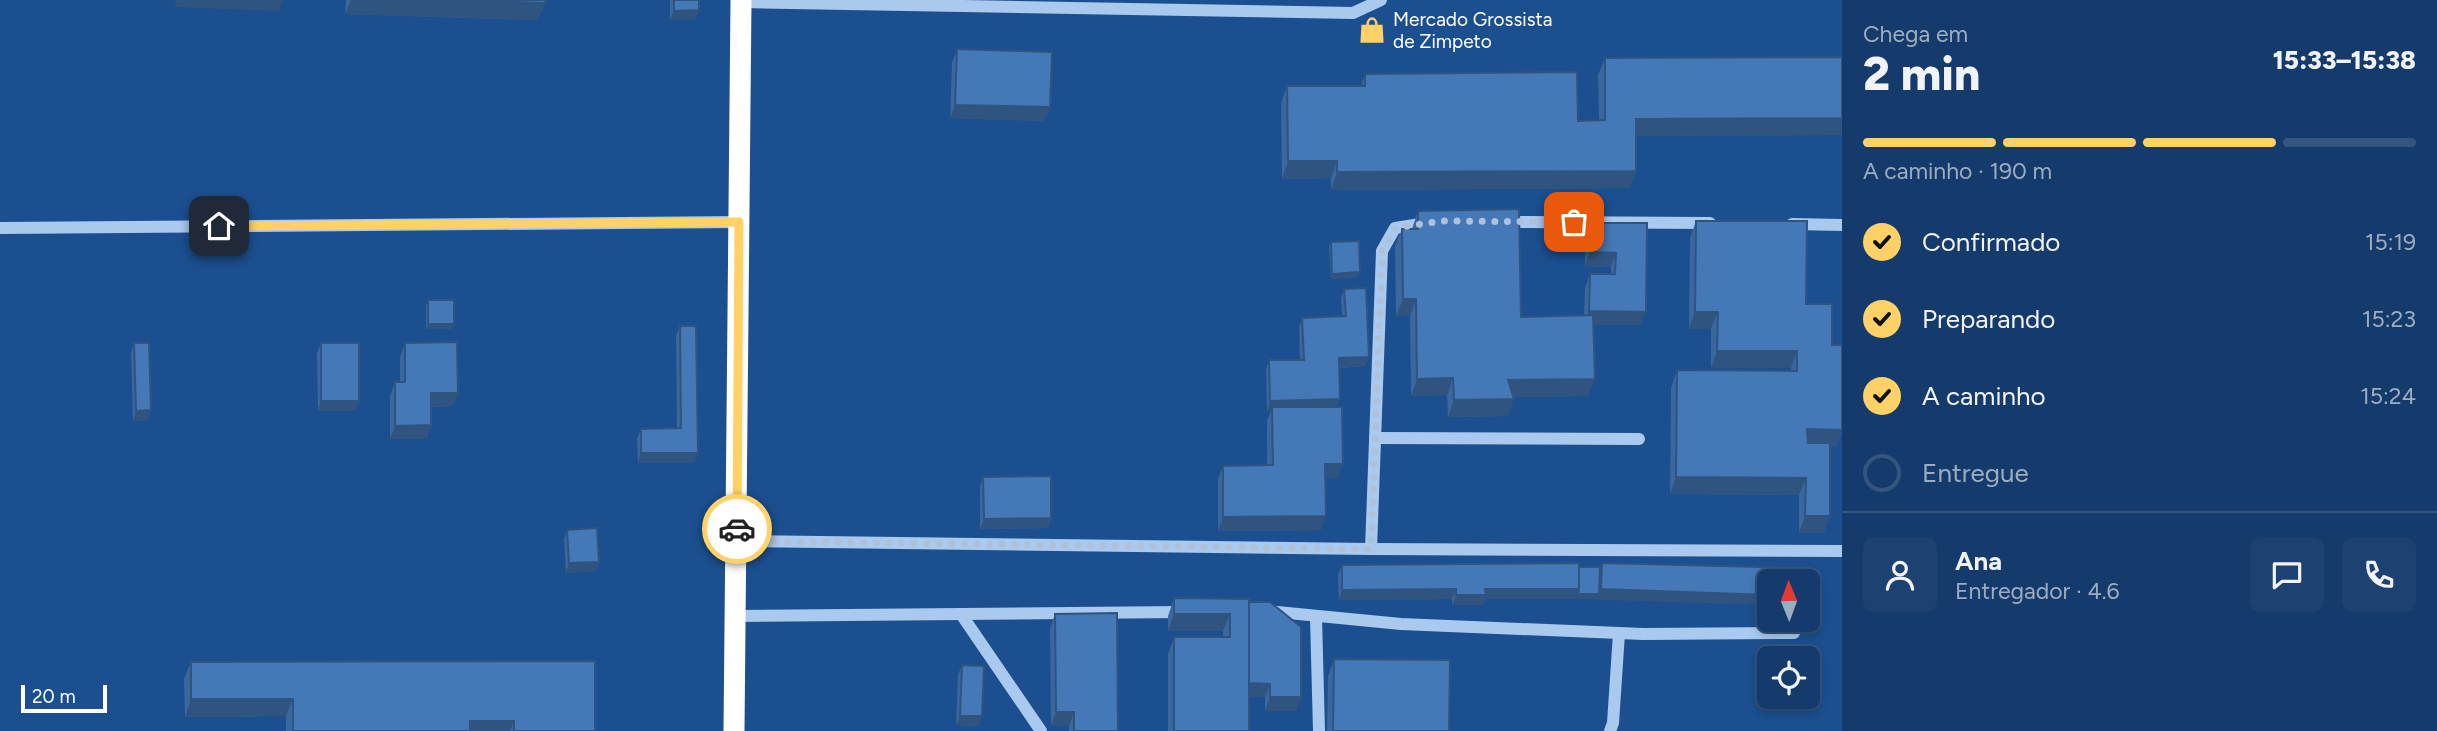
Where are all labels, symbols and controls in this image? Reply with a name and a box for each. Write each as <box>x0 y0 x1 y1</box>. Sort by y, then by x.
place label: Mercado Grossista de Zimpeto <box>1393 8 1552 53</box>
shop icon: Mercado Grossista de Zimpeto <box>1357 15 1387 45</box>
text: Chega em <box>1863 20 1968 48</box>
text: 15:33–15:38 <box>2273 44 2416 76</box>
text: 2 min <box>1863 46 1980 102</box>
text: A caminho · 190 m <box>1863 157 2052 185</box>
pin <box>1544 192 1604 252</box>
pin <box>189 196 249 256</box>
icon: bag <box>1555 203 1593 241</box>
icon: home <box>200 207 238 245</box>
icon: check <box>1863 223 1901 261</box>
text: Confirmado <box>1922 226 2060 258</box>
text: 15:19 <box>2365 228 2416 256</box>
icon: check <box>1863 300 1901 338</box>
text: Preparando <box>1922 303 2055 335</box>
text: 15:23 <box>2362 305 2416 333</box>
icon: check <box>1863 377 1901 415</box>
text: A caminho <box>1922 380 2046 412</box>
text: 15:24 <box>2360 382 2416 410</box>
text: Entregue <box>1922 457 2029 489</box>
courier <box>702 494 772 564</box>
icon: car <box>718 510 756 548</box>
button: person <box>1863 538 1937 612</box>
button: chat <box>2250 538 2324 612</box>
button: phone <box>2342 538 2416 612</box>
text: Ana <box>1955 545 2002 577</box>
north arrow <box>1757 569 1820 632</box>
map controls <box>1757 569 1820 709</box>
text: Entregador · 4.6 <box>1955 577 2120 605</box>
button: locate <box>1757 646 1820 709</box>
scale bar <box>21 682 107 714</box>
text: 20 m <box>32 685 76 708</box>

